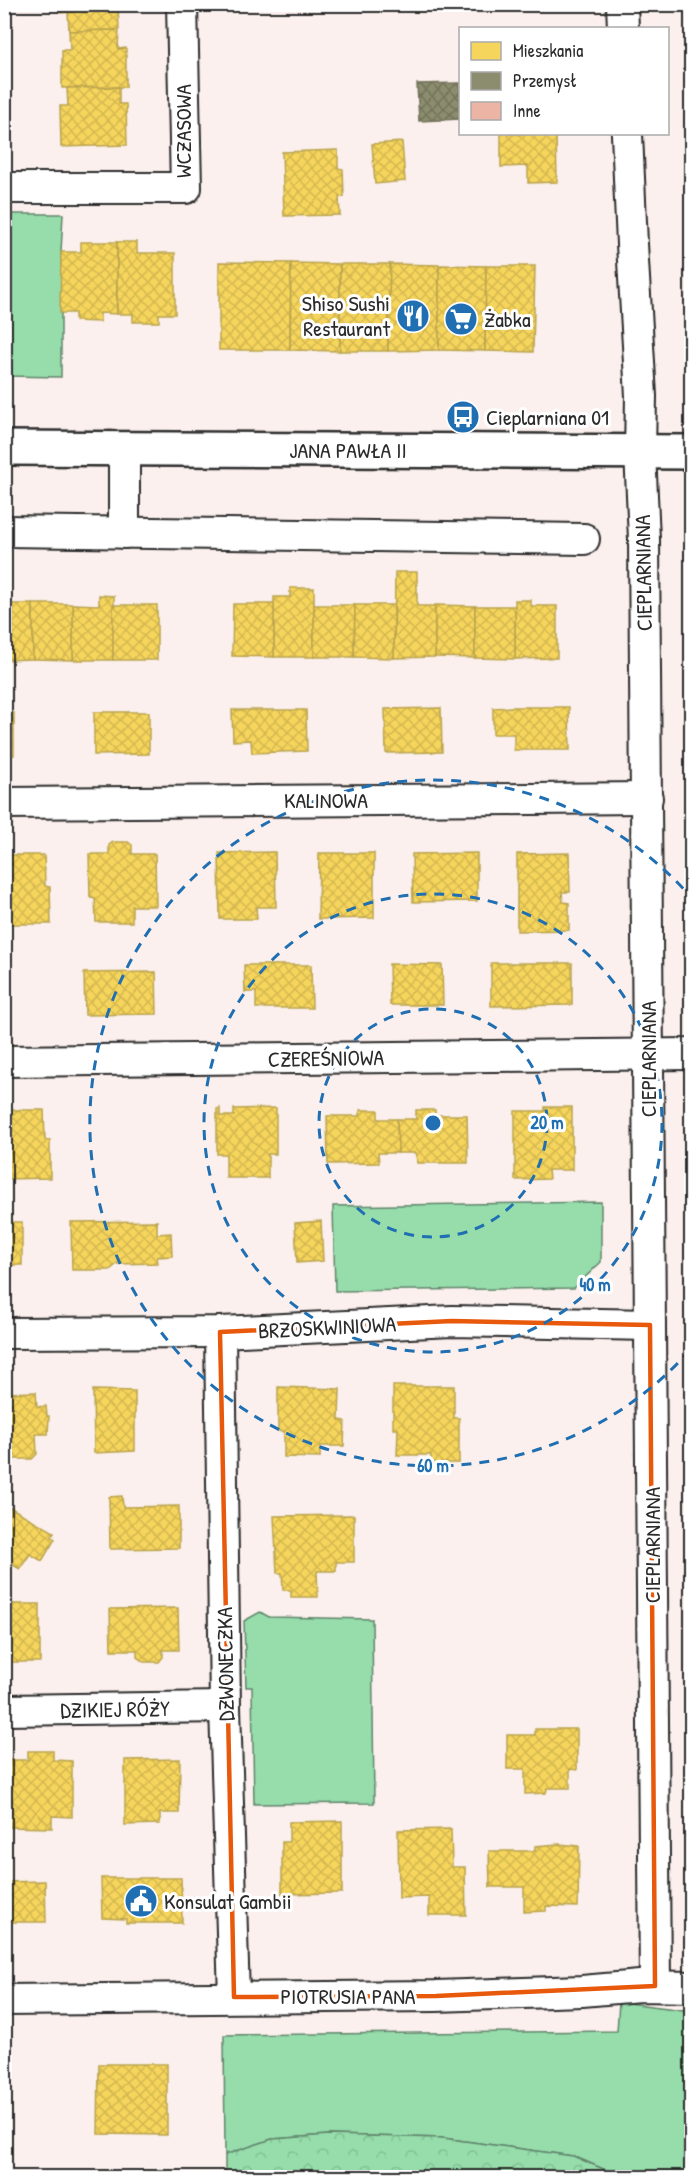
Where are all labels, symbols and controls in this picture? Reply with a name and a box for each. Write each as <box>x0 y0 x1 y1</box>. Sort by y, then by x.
legend <box>459 27 669 135</box>
text: Mieszkania <box>513 38 583 63</box>
text: Przemysł <box>513 68 577 93</box>
street label: WCZASOWA <box>168 84 198 178</box>
text: Inne <box>513 98 541 123</box>
place label: Shiso Sushi Restaurant <box>302 288 390 343</box>
restaurant icon: Shiso Sushi Restaurant <box>395 298 431 334</box>
supermarket icon: Żabka <box>443 301 479 337</box>
place label: Żabka <box>484 304 531 334</box>
bus stop icon: Cieplarniana 01 <box>445 399 481 435</box>
place label: Cieplarniana 01 <box>486 402 609 432</box>
street label: JANA PAWŁA II <box>289 435 407 465</box>
street label: CIEPLARNIANA <box>627 514 659 632</box>
street label: KALINOWA <box>284 785 368 815</box>
street label: CIEPLARNIANA <box>633 1000 663 1117</box>
street label: CZEREŚNIOWA <box>268 1042 385 1074</box>
text: 20 m <box>531 1110 563 1135</box>
centre of rings <box>423 1113 443 1133</box>
text: 40 m <box>579 1272 611 1297</box>
street label: BRZOSKWINIOWA <box>257 1308 397 1346</box>
text: 60 m <box>417 1453 449 1478</box>
street label: CIEPLARNIANA <box>637 1486 667 1603</box>
street label: DZWONECZKA <box>209 1606 241 1721</box>
street label: DZIKIEJ RÓŻY <box>60 1693 170 1725</box>
public building icon: Konsulat Gambii <box>123 1883 159 1919</box>
place label: Konsulat Gambii <box>164 1886 292 1916</box>
street label: PIOTRUSIA PANA <box>280 1981 416 2011</box>

